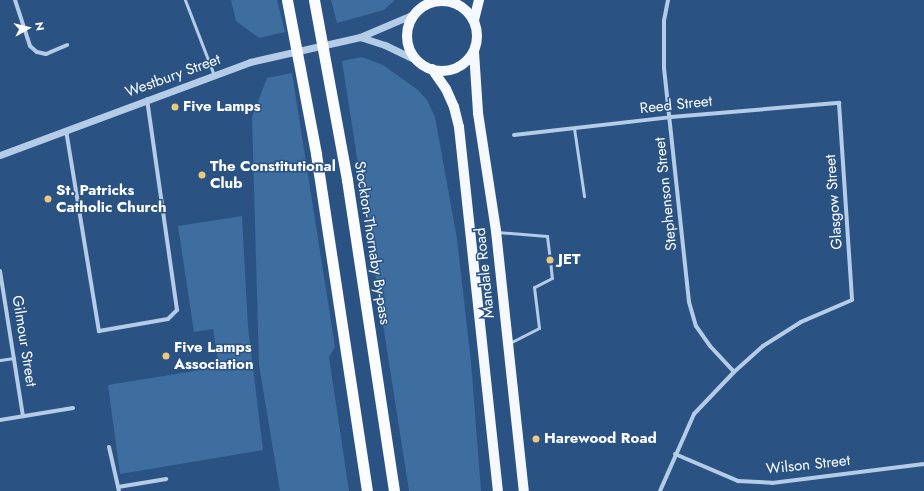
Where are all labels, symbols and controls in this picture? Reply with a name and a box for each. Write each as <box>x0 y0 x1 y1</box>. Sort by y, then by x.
north arrow <box>8 8 48 48</box>
text: N <box>31 21 48 32</box>
street label: Westbury Street <box>123 50 223 102</box>
street label: Reed Street <box>639 92 713 118</box>
place label: Five Lamps <box>183 98 261 116</box>
marker: Five Lamps <box>170 102 180 112</box>
street label: Stephenson Street <box>651 136 681 252</box>
street label: Glasgow Street <box>822 154 846 250</box>
place label: The Constitutional Club <box>210 157 336 192</box>
street label: Stockton-Thornaby By-pass <box>350 160 394 326</box>
marker: The Constitutional Club <box>197 170 207 180</box>
place label: St. Patricks Catholic Church <box>56 181 166 216</box>
marker: St. Patricks Catholic Church <box>43 194 53 204</box>
street label: Mandale Road <box>471 227 499 319</box>
place label: JET <box>558 251 580 269</box>
marker: JET <box>545 255 555 265</box>
street label: Gilmour Street <box>8 294 40 388</box>
place label: Five Lamps Association <box>174 338 254 373</box>
marker: Five Lamps Association <box>161 351 171 361</box>
place label: Harewood Road <box>544 430 657 448</box>
marker: Harewood Road <box>531 434 541 444</box>
street label: Wilson Street <box>765 452 851 478</box>

